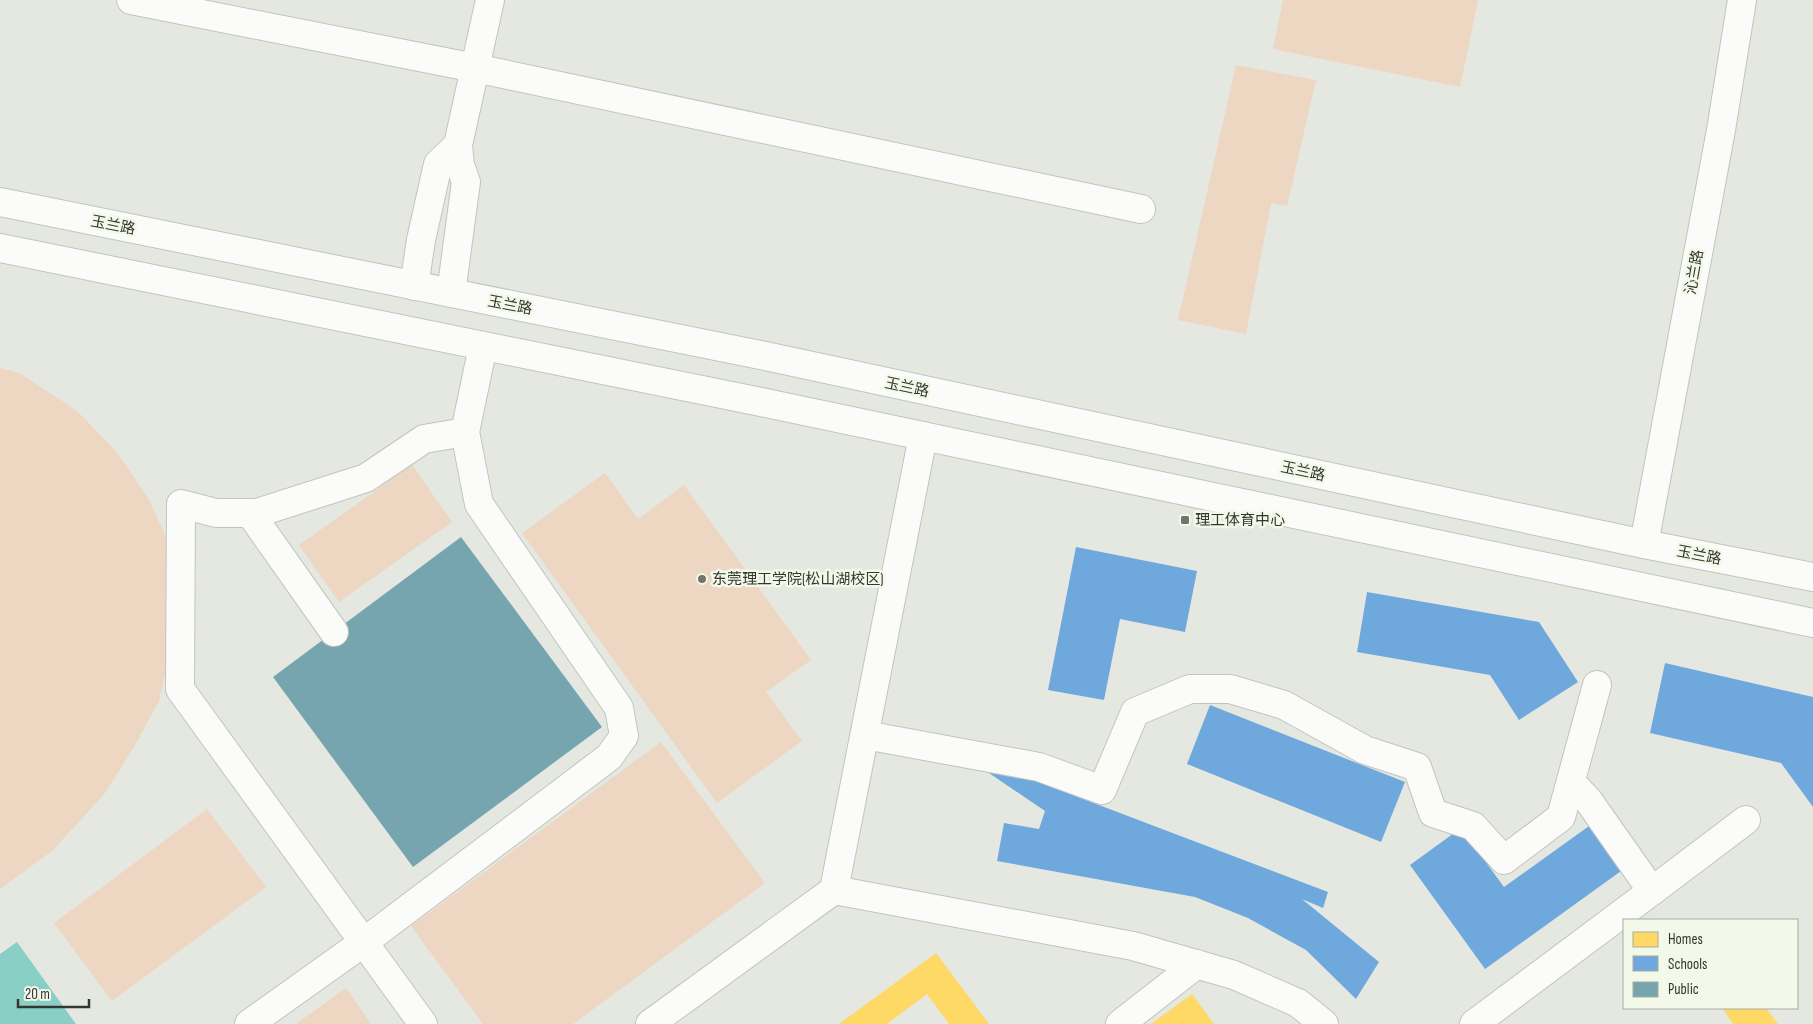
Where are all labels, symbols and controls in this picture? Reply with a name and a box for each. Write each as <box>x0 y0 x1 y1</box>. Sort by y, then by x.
street label: 玉兰路 <box>89 212 137 239</box>
street label: 沁兰路 <box>1681 248 1708 296</box>
street label: 玉兰路 <box>486 292 534 319</box>
street label: 玉兰路 <box>883 374 931 401</box>
street label: 玉兰路 <box>1279 458 1327 485</box>
place label: 理工体育中心 <box>1195 511 1285 530</box>
marker: 理工体育中心 <box>1179 514 1191 526</box>
street label: 玉兰路 <box>1675 542 1723 569</box>
place label: 东莞理工学院(松山湖校区) <box>712 570 884 589</box>
marker: 东莞理工学院(松山湖校区) <box>696 573 708 585</box>
legend <box>1623 919 1798 1009</box>
text: Homes <box>1668 930 1703 949</box>
text: Schools <box>1668 955 1707 974</box>
scale bar <box>18 976 89 1008</box>
text: Public <box>1668 980 1699 999</box>
text: 20 m <box>25 985 50 1004</box>

